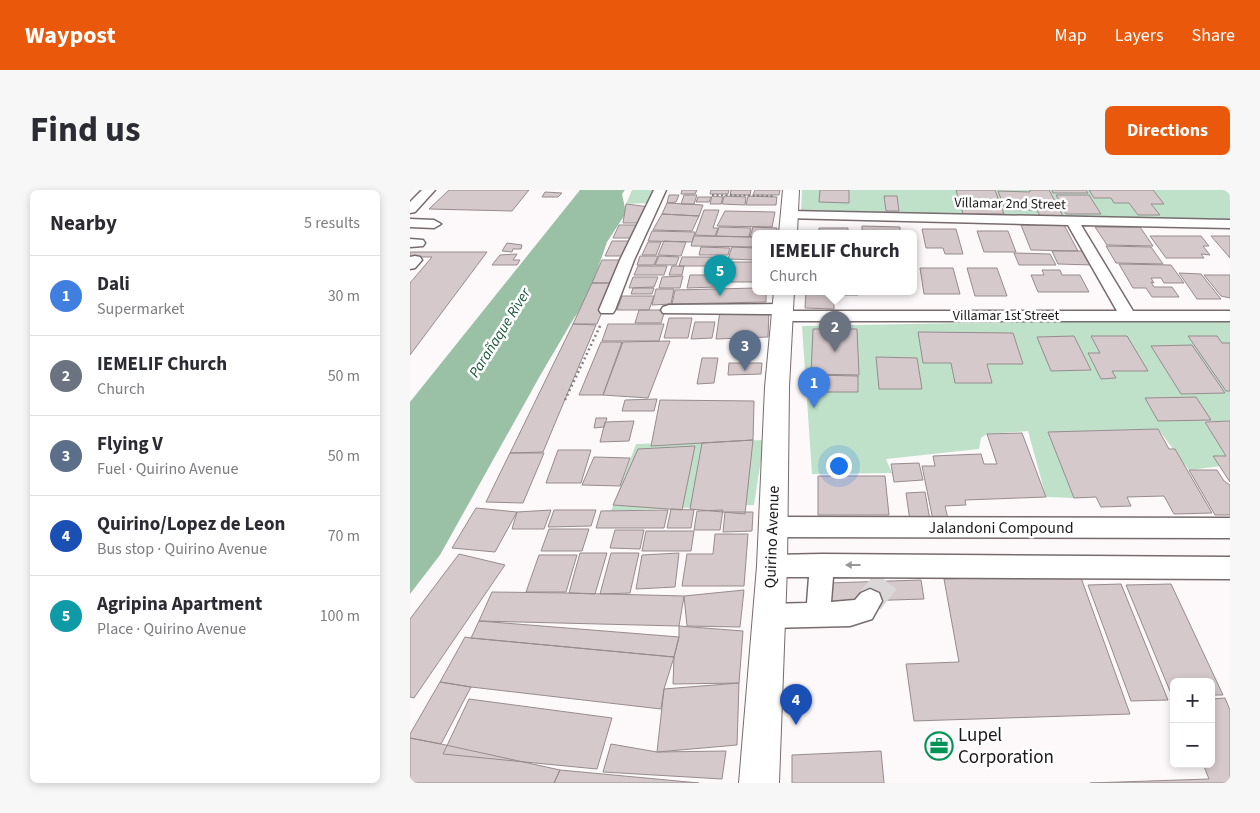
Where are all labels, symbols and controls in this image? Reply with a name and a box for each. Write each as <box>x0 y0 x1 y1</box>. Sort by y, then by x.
text: Waypost <box>25 18 116 53</box>
text: Map <box>1055 23 1087 48</box>
text: Layers <box>1115 23 1164 48</box>
text: Share <box>1192 23 1235 48</box>
text: Find us <box>30 105 140 155</box>
button: Directions <box>1105 106 1230 155</box>
street label: Villamar 2nd Street <box>954 193 1066 215</box>
text: Nearby <box>50 208 117 238</box>
text: 5 results <box>304 212 360 234</box>
popup <box>752 230 917 295</box>
text: IEMELIF Church <box>769 238 900 265</box>
pin: 5 <box>704 255 736 296</box>
text: Church <box>769 265 817 287</box>
text: Dali <box>97 271 130 298</box>
water label: Parañaque River <box>464 283 536 382</box>
text: 1 <box>62 285 70 307</box>
text: 30 m <box>328 285 360 307</box>
text: Supermarket <box>97 298 184 320</box>
street label: Villamar 1st Street <box>953 306 1059 326</box>
pin: 2 <box>819 311 851 352</box>
pin: 3 <box>729 330 761 371</box>
text: IEMELIF Church <box>97 351 227 378</box>
text: 2 <box>62 365 70 387</box>
text: 50 m <box>328 365 360 387</box>
pin: 1 <box>798 367 830 408</box>
text: Church <box>97 378 145 400</box>
text: Flying V <box>97 431 163 458</box>
text: 3 <box>62 445 70 467</box>
text: 50 m <box>328 445 360 467</box>
your location <box>826 453 852 479</box>
text: Fuel · Quirino Avenue <box>97 458 238 480</box>
street label: Quirino Avenue <box>759 485 785 589</box>
text: Quirino/Lopez de Leon <box>97 511 285 538</box>
street label: Jalandoni Compound <box>928 517 1074 539</box>
text: 4 <box>62 525 70 547</box>
text: 70 m <box>328 525 360 547</box>
text: Bus stop · Quirino Avenue <box>97 538 267 560</box>
one-way arrow <box>845 561 861 569</box>
text: Agripina Apartment <box>97 591 262 618</box>
text: 5 <box>62 605 70 627</box>
text: 100 m <box>320 605 360 627</box>
text: Place · Quirino Avenue <box>97 618 246 640</box>
map controls <box>1170 678 1215 768</box>
button: + <box>1170 678 1215 723</box>
pin: 4 <box>780 684 812 725</box>
place label: Lupel Corporation <box>958 722 1054 771</box>
button: − <box>1170 723 1215 768</box>
office icon: Lupel Corporation <box>924 731 954 761</box>

